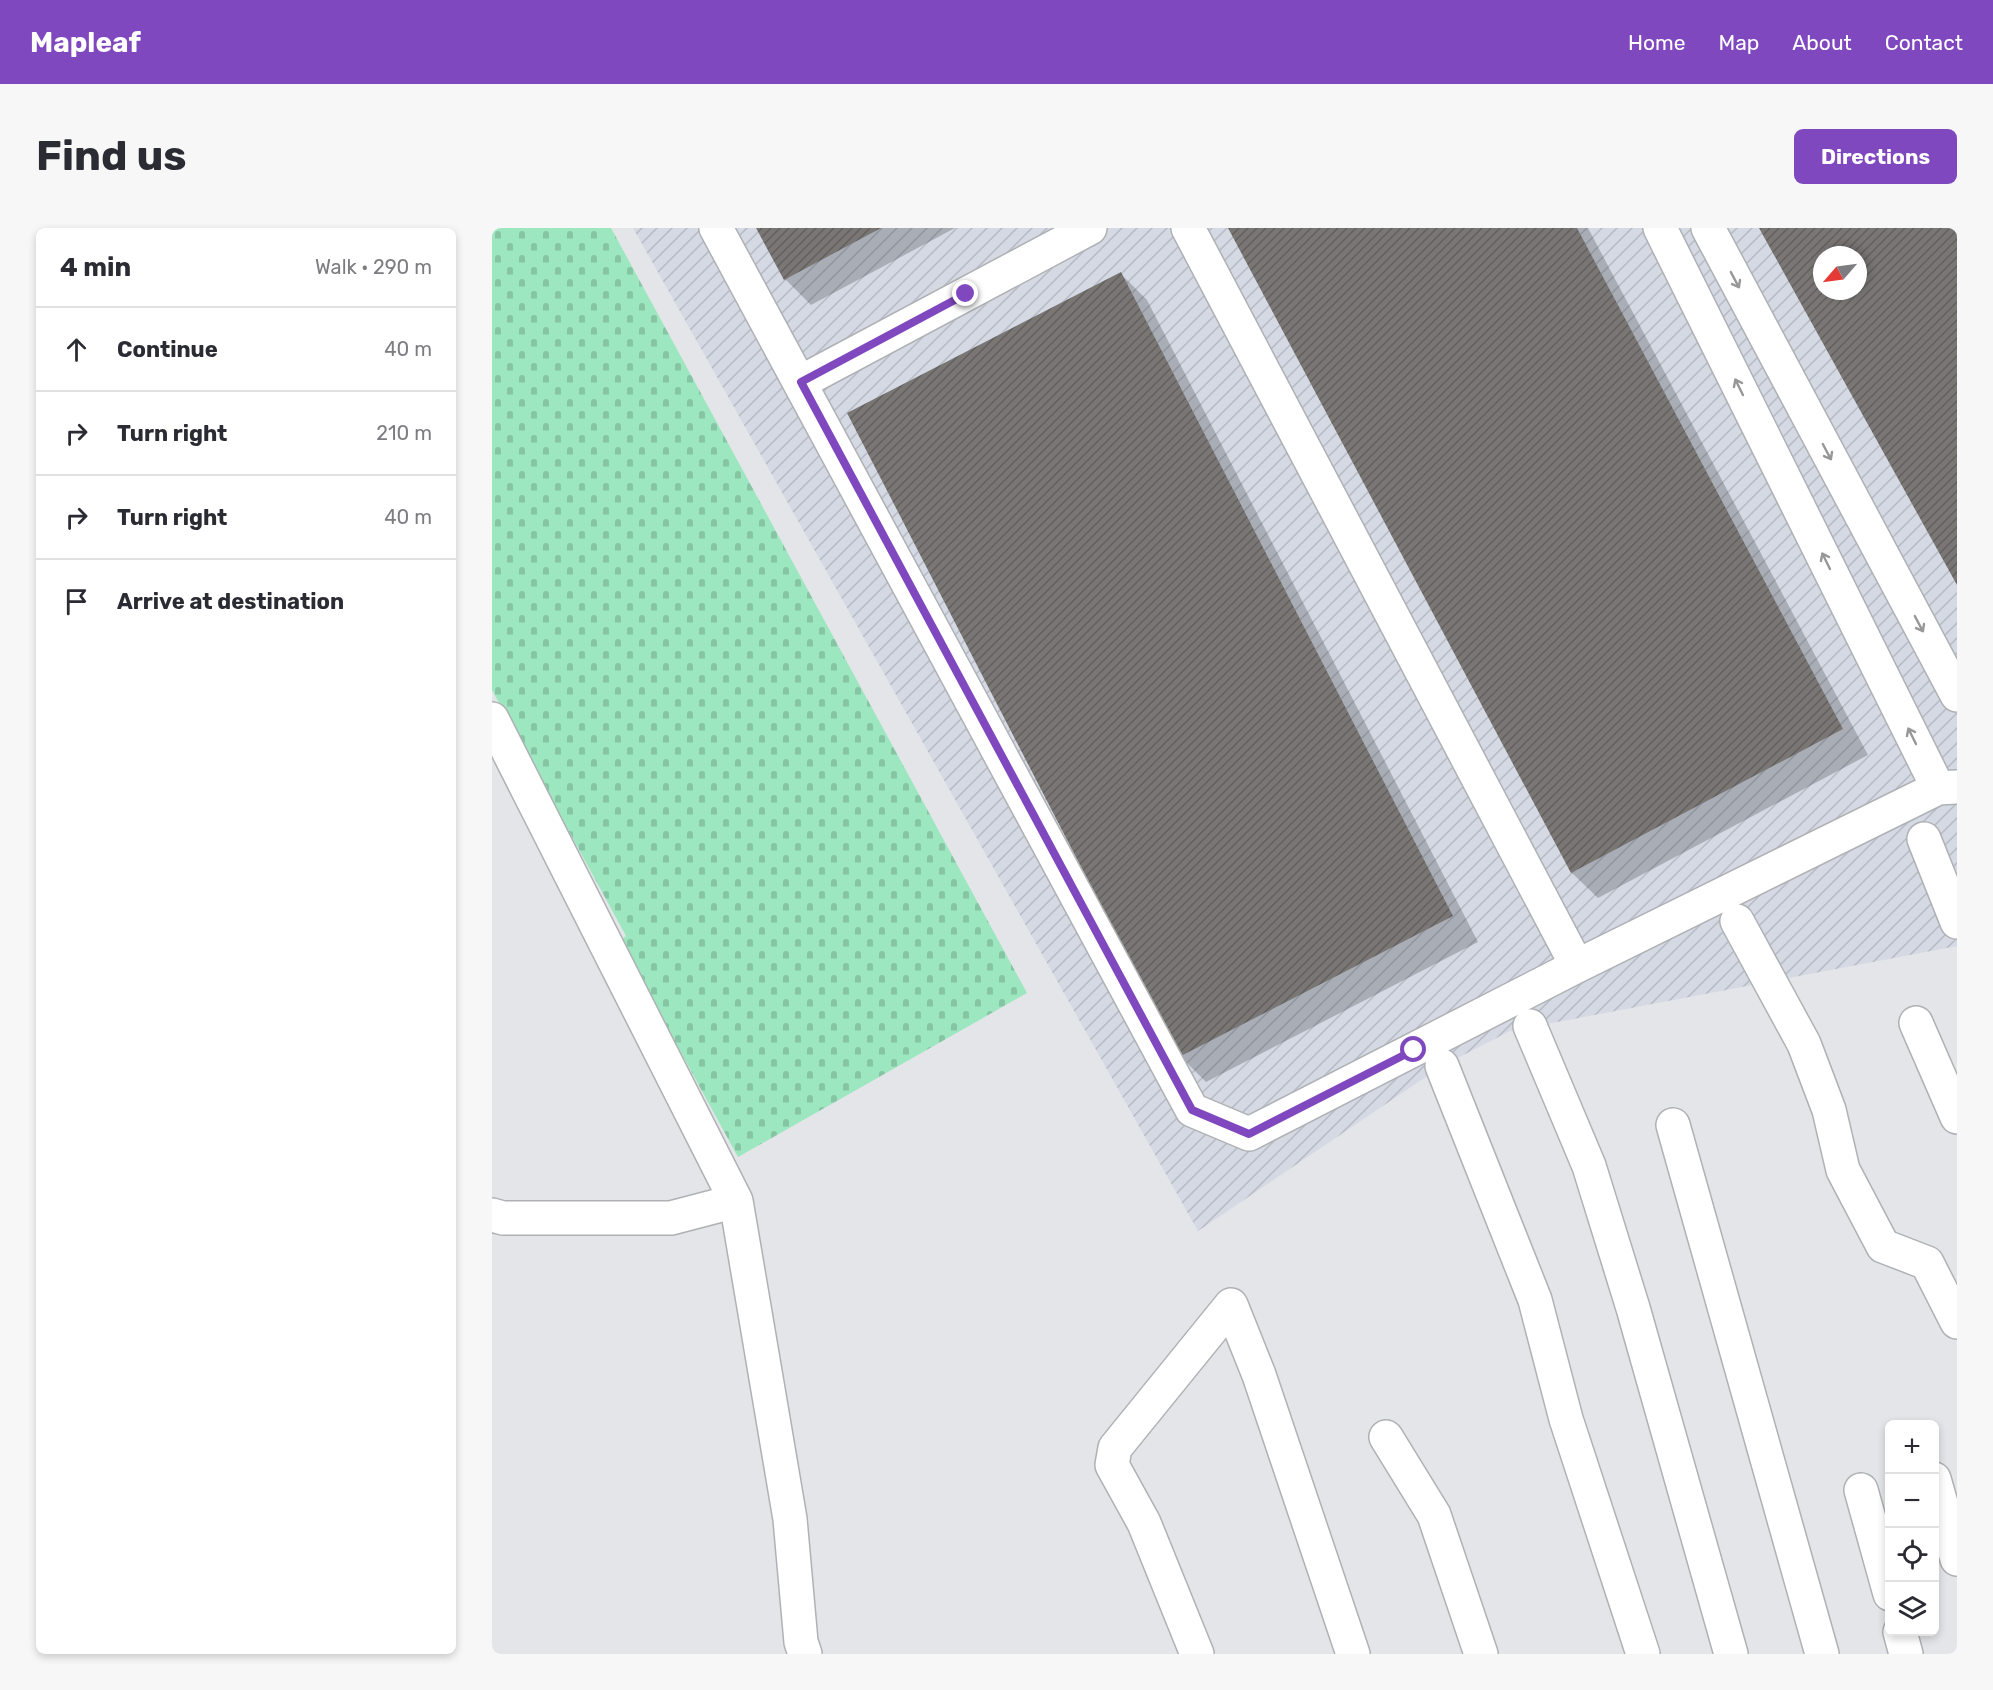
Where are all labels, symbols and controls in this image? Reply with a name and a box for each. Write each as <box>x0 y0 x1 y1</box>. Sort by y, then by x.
text: Mapleaf <box>30 26 141 59</box>
text: Home <box>1628 30 1685 55</box>
text: Map <box>1718 30 1759 55</box>
text: About <box>1792 30 1852 55</box>
text: Contact <box>1885 30 1963 55</box>
button: Directions <box>1794 129 1957 184</box>
text: Find us <box>36 131 187 181</box>
north arrow <box>1813 246 1867 300</box>
text: 4 min <box>60 252 131 283</box>
text: Walk · 290 m <box>315 255 432 279</box>
one-way arrow <box>1730 270 1741 288</box>
route end <box>952 280 978 306</box>
icon: ahead <box>60 333 93 366</box>
text: Continue <box>117 336 218 363</box>
text: 40 m <box>384 337 432 361</box>
one-way arrow <box>1733 378 1744 396</box>
icon: right <box>60 417 93 450</box>
text: Turn right <box>117 420 227 447</box>
text: 210 m <box>376 421 432 445</box>
one-way arrow <box>1822 442 1833 460</box>
icon: right <box>60 501 93 534</box>
text: Turn right <box>117 504 227 531</box>
text: 40 m <box>384 505 432 529</box>
one-way arrow <box>1819 553 1831 571</box>
icon: arrive <box>60 585 93 618</box>
text: Arrive at destination <box>117 588 344 615</box>
one-way arrow <box>1914 614 1925 632</box>
one-way arrow <box>1906 727 1918 745</box>
route start <box>1400 1036 1426 1062</box>
map controls <box>1885 1420 1939 1636</box>
button: + <box>1885 1420 1939 1474</box>
button: − <box>1885 1474 1939 1528</box>
button: locate <box>1885 1528 1939 1582</box>
button: layers <box>1885 1582 1939 1636</box>

